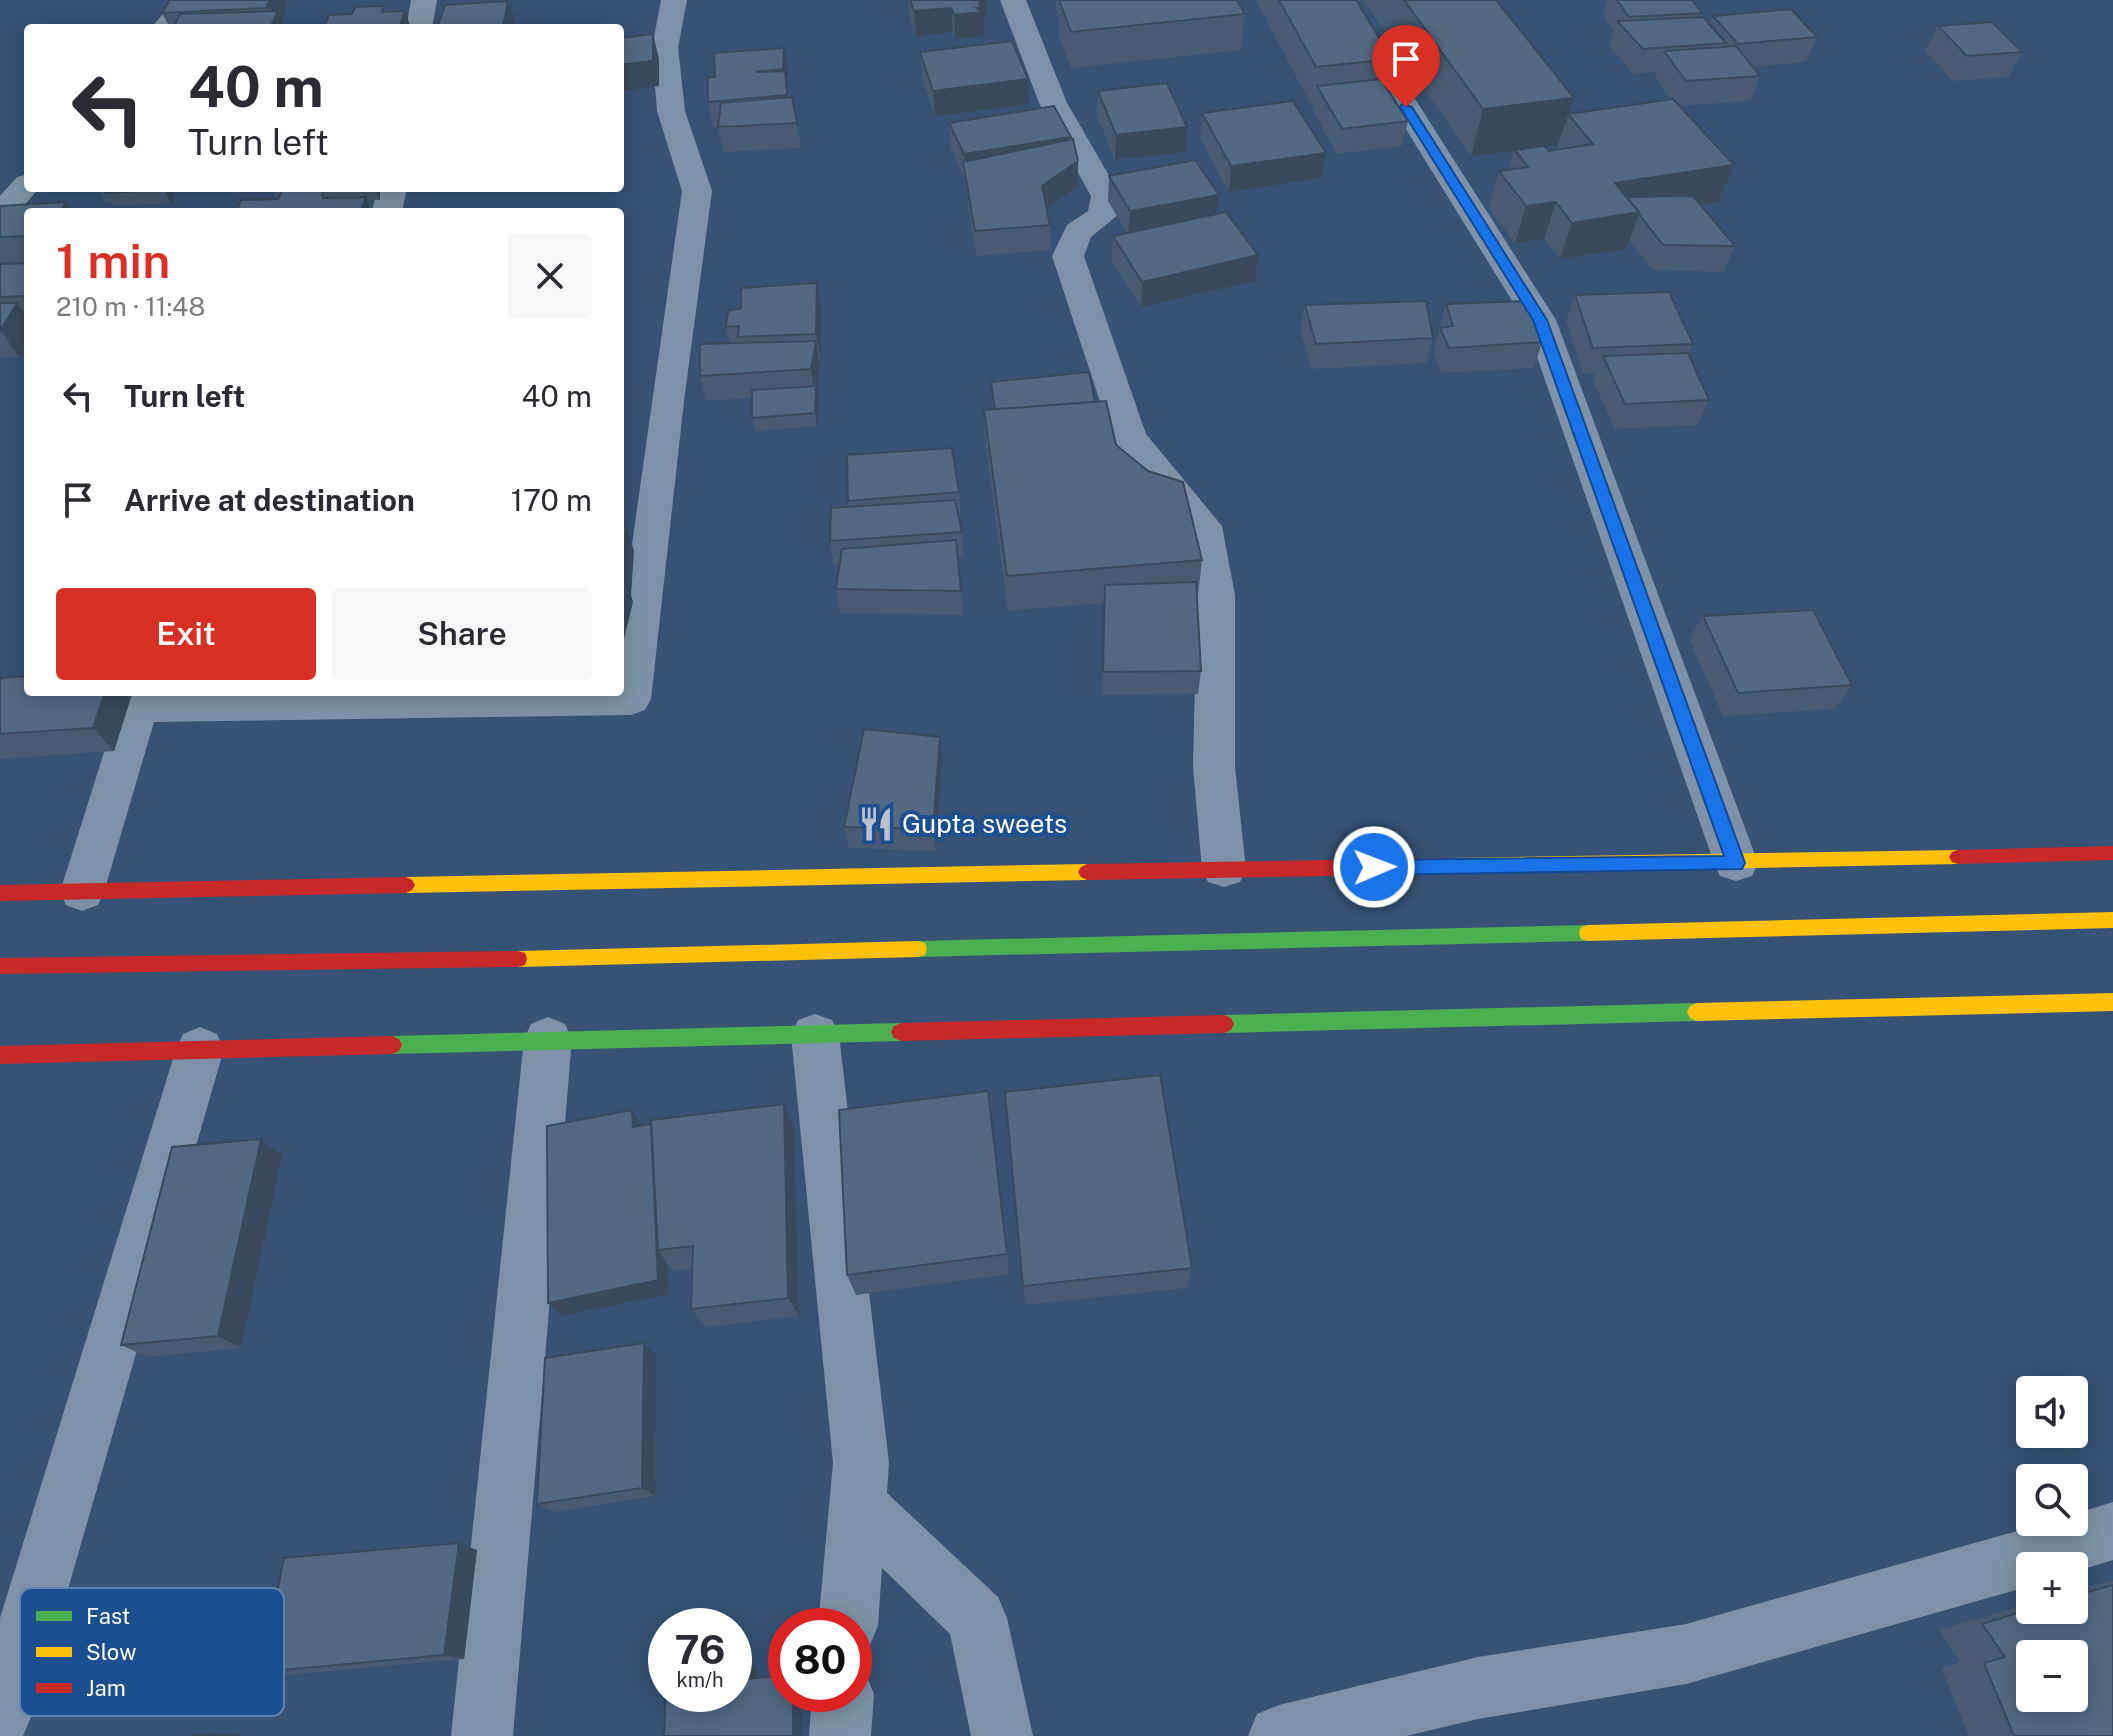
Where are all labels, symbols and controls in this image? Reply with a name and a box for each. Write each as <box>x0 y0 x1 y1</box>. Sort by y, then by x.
pin <box>1372 25 1440 107</box>
icon: arrive <box>1384 37 1428 81</box>
text: 40 m <box>188 54 324 120</box>
icon: left <box>56 56 160 160</box>
text: Turn left <box>188 121 329 163</box>
text: 1 min <box>56 232 170 289</box>
button: close <box>508 234 592 318</box>
text: 210 m · 11:48 <box>56 291 205 322</box>
icon: left <box>56 374 100 418</box>
text: Turn left <box>124 378 245 414</box>
text: 40 m <box>522 378 592 414</box>
icon: arrive <box>56 478 100 522</box>
text: Arrive at destination <box>124 482 415 518</box>
text: 170 m <box>511 482 592 518</box>
button: Exit <box>56 588 316 680</box>
button: Share <box>332 588 592 680</box>
restaurant icon: Gupta sweets <box>857 805 895 843</box>
place label: Gupta sweets <box>902 808 1067 839</box>
position arrow <box>1332 825 1416 909</box>
map controls <box>2016 1376 2088 1712</box>
button: sound <box>2016 1376 2088 1448</box>
button: search <box>2016 1464 2088 1536</box>
button: + <box>2016 1552 2088 1624</box>
legend <box>20 1588 284 1716</box>
text: Fast <box>86 1603 130 1629</box>
speed limit sign: 80 <box>768 1608 872 1712</box>
text: 76 <box>674 1626 726 1673</box>
text: Slow <box>86 1639 136 1665</box>
button: − <box>2016 1640 2088 1712</box>
text: km/h <box>676 1668 724 1692</box>
text: Jam <box>86 1675 126 1701</box>

